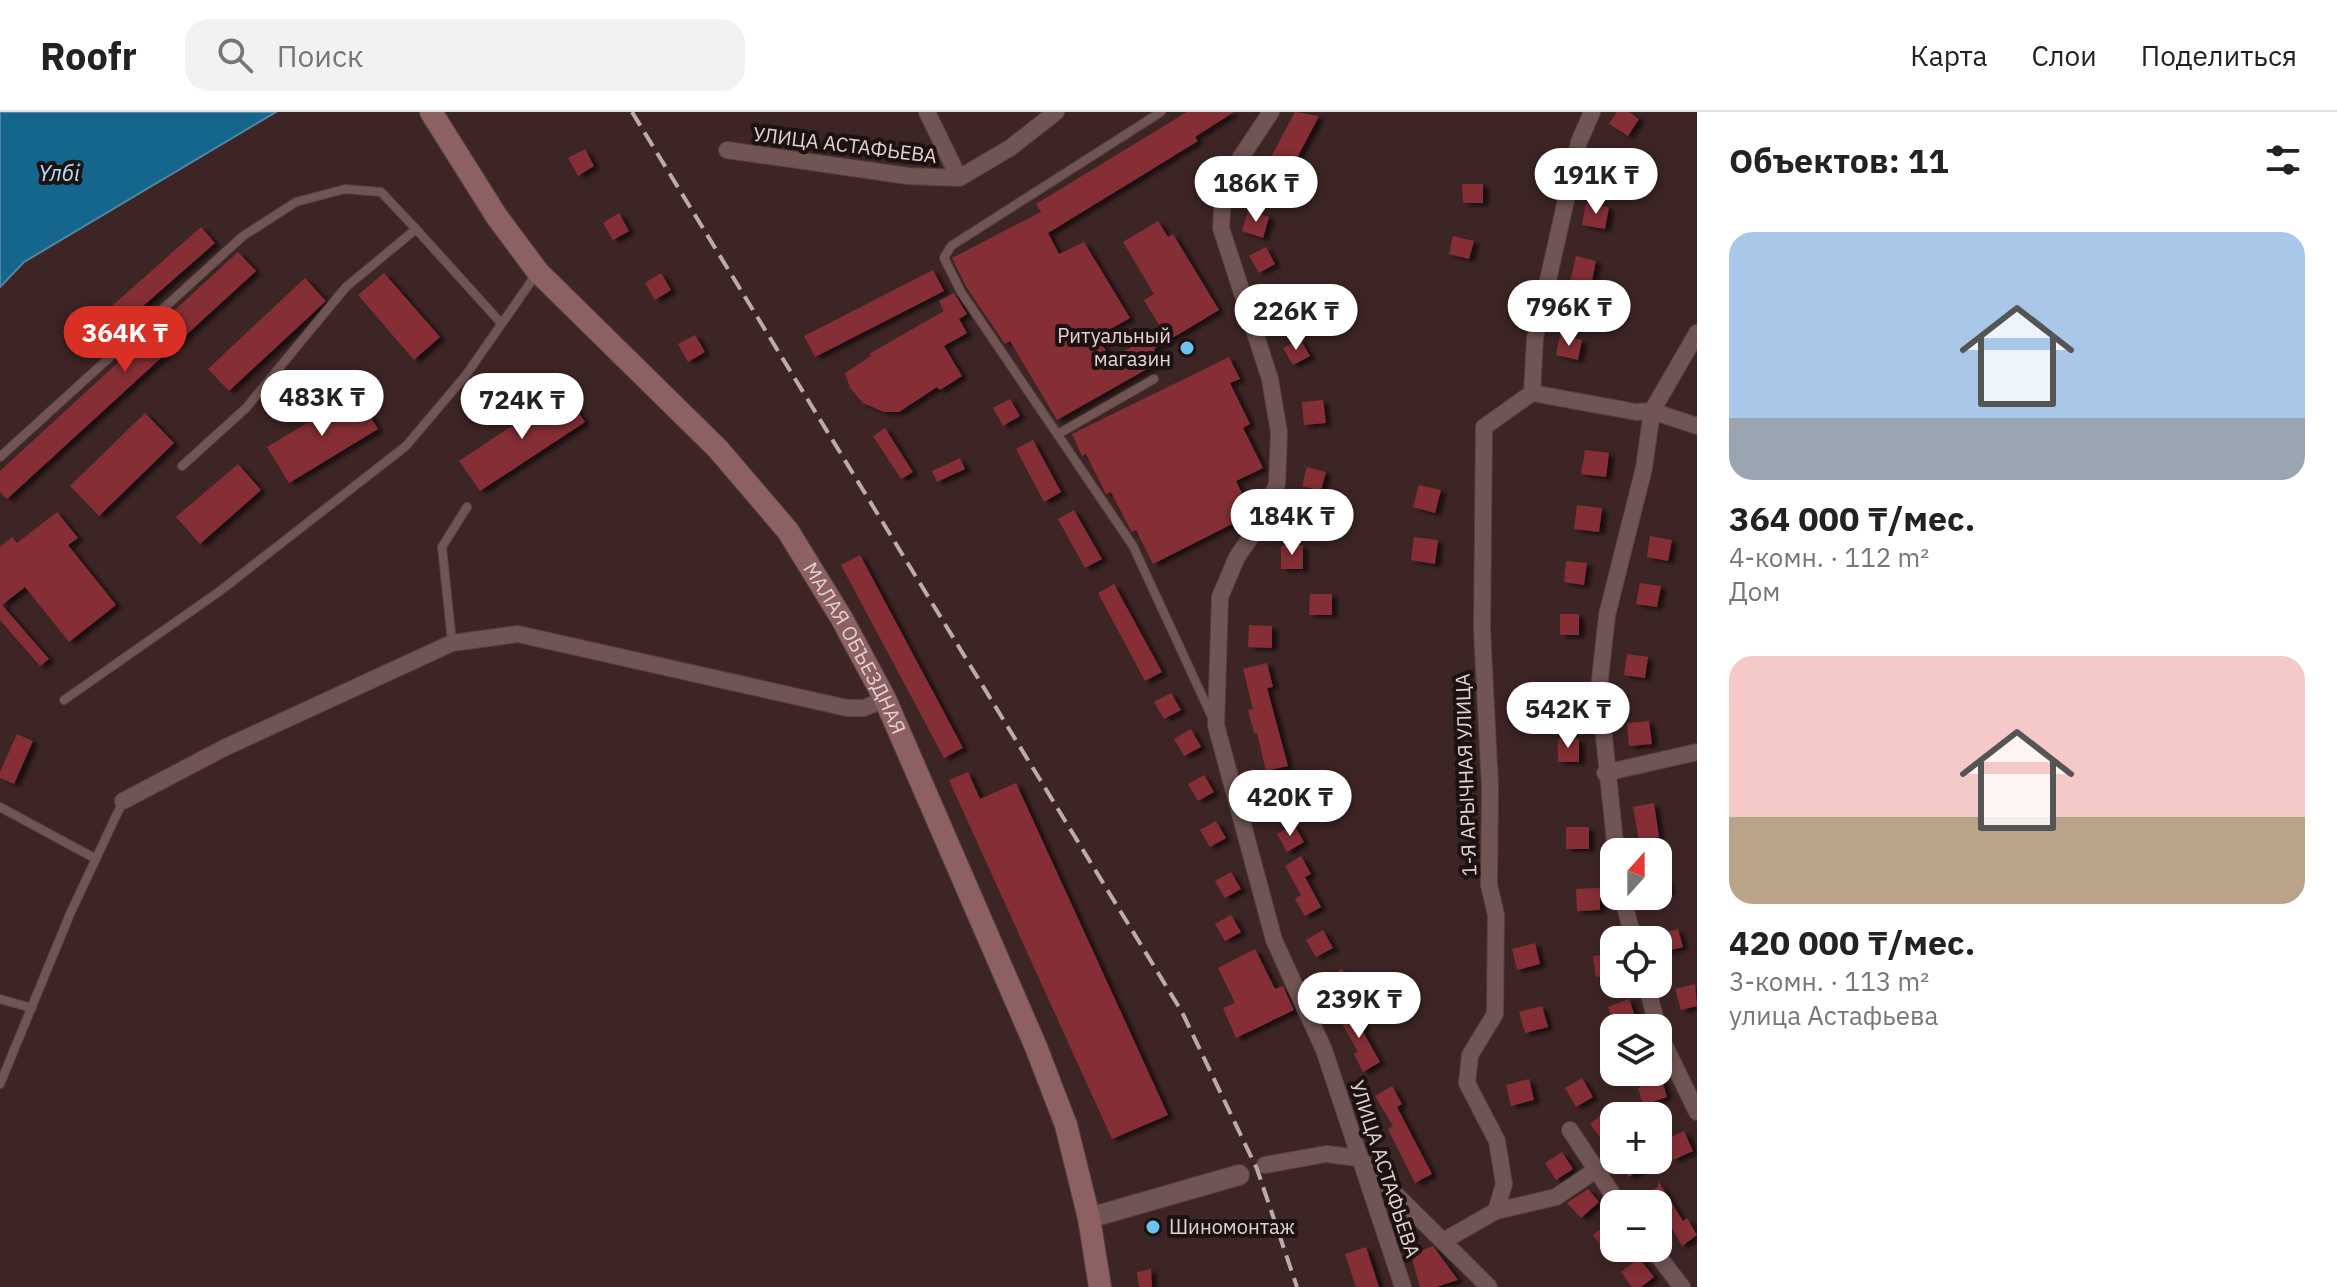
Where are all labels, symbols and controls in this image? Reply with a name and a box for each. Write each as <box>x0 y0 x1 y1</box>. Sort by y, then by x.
search box <box>185 19 745 91</box>
text: Roofr <box>40 31 137 80</box>
icon: search <box>213 33 257 77</box>
text: Поиск <box>277 36 364 75</box>
text: Карта <box>1910 37 1987 74</box>
text: Слои <box>2031 37 2097 74</box>
text: Поделиться <box>2141 37 2297 74</box>
street label: УЛИЦА АСТАФЬЕВА <box>752 120 939 169</box>
text: Объектов: 11 <box>1729 138 1949 182</box>
icon: filters <box>2261 138 2305 182</box>
pin: 191K ₸ <box>1531 148 1661 216</box>
pin: 186K ₸ <box>1191 156 1321 224</box>
text: 191K ₸ <box>1553 157 1639 191</box>
water label: Үлбі <box>38 158 80 187</box>
text: 186K ₸ <box>1213 165 1299 199</box>
pin: 796K ₸ <box>1504 280 1634 348</box>
pin: 226K ₸ <box>1231 284 1361 352</box>
icon: home <box>1945 284 2089 428</box>
text: 796K ₸ <box>1526 289 1612 323</box>
text: 226K ₸ <box>1253 293 1339 327</box>
pin: 364K ₸ <box>60 306 190 374</box>
text: 364K ₸ <box>82 315 168 349</box>
place label: Ритуальный магазин <box>1057 322 1171 372</box>
marker: Ритуальный магазин <box>1178 339 1196 357</box>
pin: 483K ₸ <box>257 370 387 438</box>
pin: 724K ₸ <box>457 373 587 441</box>
text: 483K ₸ <box>279 379 365 413</box>
text: 724K ₸ <box>479 382 565 416</box>
pin: 184K ₸ <box>1227 489 1357 557</box>
text: 364 000 ₸/мес. <box>1729 496 1975 540</box>
text: 184K ₸ <box>1249 498 1335 532</box>
text: 4-комн. · 112 m² <box>1729 540 1929 574</box>
street label: МАЛАЯ ОБЪЕЗДНАЯ <box>797 557 913 738</box>
text: Дом <box>1729 574 1780 608</box>
street label: 1-Я АРЫЧНАЯ УЛИЦА <box>1448 673 1483 877</box>
pin: 542K ₸ <box>1503 682 1633 750</box>
text: 542K ₸ <box>1525 691 1611 725</box>
icon: home <box>1945 708 2089 852</box>
pin: 420K ₸ <box>1225 770 1355 838</box>
text: 420K ₸ <box>1247 779 1333 813</box>
north arrow <box>1600 838 1672 910</box>
map controls <box>1600 838 1672 1262</box>
text: 420 000 ₸/мес. <box>1729 920 1975 964</box>
button: locate <box>1600 926 1672 998</box>
text: 3-комн. · 113 m² <box>1729 964 1929 998</box>
pin: 239K ₸ <box>1294 972 1424 1040</box>
text: 239K ₸ <box>1316 981 1402 1015</box>
text: улица Астафьева <box>1729 998 1938 1032</box>
button: layers <box>1600 1014 1672 1086</box>
street label: УЛИЦА АСТАФЬЕВА <box>1344 1077 1427 1261</box>
button: + <box>1600 1102 1672 1174</box>
button: − <box>1600 1190 1672 1262</box>
place label: Шиномонтаж <box>1169 1213 1295 1240</box>
marker: Шиномонтаж <box>1144 1218 1162 1236</box>

